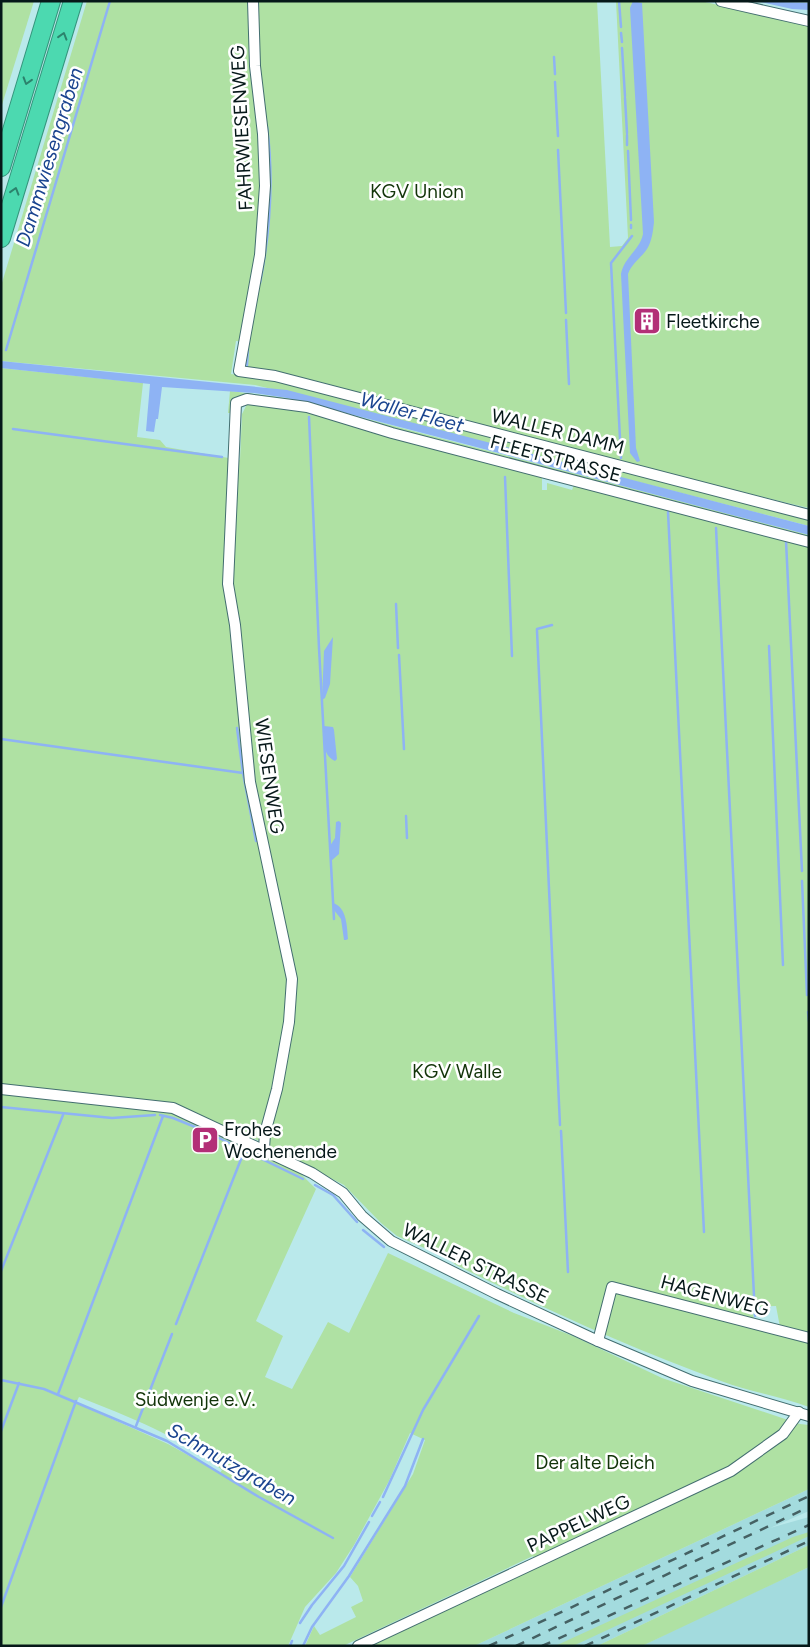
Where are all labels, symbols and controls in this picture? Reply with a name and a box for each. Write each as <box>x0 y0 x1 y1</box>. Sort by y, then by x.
one-way arrow <box>57 32 67 40</box>
street label: FAHRWIESENWEG <box>226 45 257 211</box>
water label: Dammwiesengraben <box>10 64 88 250</box>
one-way arrow <box>22 77 32 85</box>
park label: KGV Union <box>370 180 464 203</box>
one-way arrow <box>10 188 20 196</box>
building icon: Fleetkirche <box>632 306 662 336</box>
place label: Fleetkirche <box>666 310 760 333</box>
water label: Waller Fleet <box>357 387 467 437</box>
street label: WALLER DAMM <box>489 404 627 459</box>
street label: FLEETSTRASSE <box>488 430 624 487</box>
street label: WIESENWEG <box>250 717 289 835</box>
park label: KGV Walle <box>412 1060 502 1083</box>
place label: Frohes Wochenende <box>224 1118 337 1163</box>
parking icon: Frohes Wochenende <box>190 1125 220 1155</box>
street label: WALLER STRASSE <box>399 1218 553 1309</box>
street label: HAGENWEG <box>658 1270 771 1321</box>
park label: Südwenje e.V. <box>135 1388 255 1411</box>
water label: Schmutzgraben <box>164 1418 300 1510</box>
park label: Der alte Deich <box>535 1451 655 1474</box>
street label: PAPPELWEG <box>523 1490 633 1557</box>

